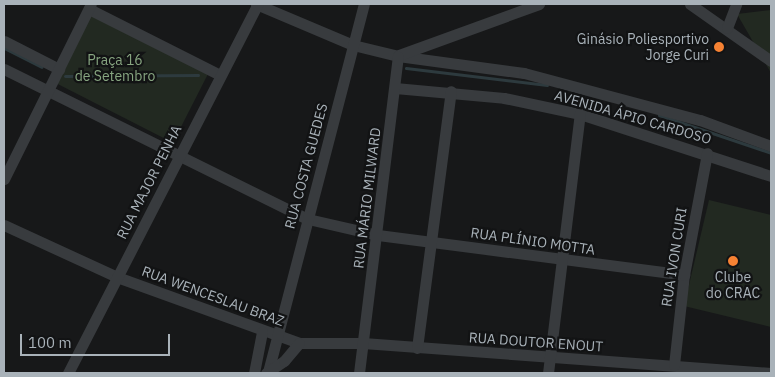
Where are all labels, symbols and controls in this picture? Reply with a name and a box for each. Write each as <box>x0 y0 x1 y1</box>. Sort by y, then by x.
place label: Ginásio Poliesportivo Jorge Curi <box>577 31 709 64</box>
marker: Ginásio Poliesportivo Jorge Curi <box>713 41 725 53</box>
park label: Praça 16 de Setembro <box>75 52 155 84</box>
street label: AVENIDA ÁPIO CARDOSO <box>553 87 713 147</box>
street label: RUA COSTA GUEDES <box>281 101 331 231</box>
street label: RUA MAJOR PENHA <box>113 122 185 242</box>
street label: RUA MÁRIO MILWARD <box>350 127 384 269</box>
street label: RUA IVON CURI <box>658 206 690 308</box>
street label: RUA PLÍNIO MOTTA <box>470 224 596 258</box>
marker: Clube do CRAC <box>727 255 739 267</box>
street label: RUA WENCESLAU BRAZ <box>140 262 286 330</box>
place label: Clube do CRAC <box>706 269 760 302</box>
scale bar <box>22 324 172 356</box>
street label: RUA DOUTOR ENOUT <box>468 329 604 355</box>
text: 100 m <box>28 333 72 352</box>

